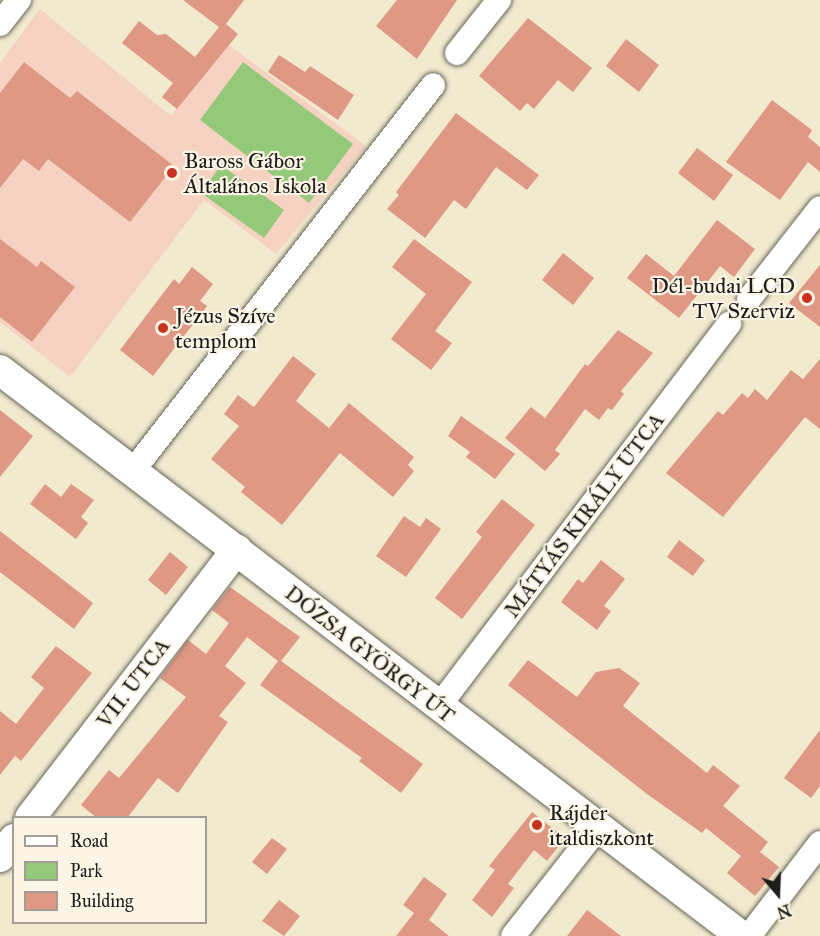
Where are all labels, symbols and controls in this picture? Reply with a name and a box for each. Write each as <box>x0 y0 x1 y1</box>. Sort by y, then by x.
place label: Baross Gábor Általános Iskola <box>184 147 326 198</box>
marker: Baross Gábor Általános Iskola <box>165 166 179 180</box>
place label: Dél-budai LCD TV Szerviz <box>651 272 795 324</box>
marker: Dél-budai LCD TV Szerviz <box>800 291 814 305</box>
place label: Jézus Szíve templom <box>175 302 275 354</box>
marker: Jézus Szíve templom <box>156 321 170 335</box>
street label: MÁTYÁS KIRÁLY UTCA <box>498 407 670 623</box>
street label: DÓZSA GYÖRGY ÚT <box>280 579 460 729</box>
street label: VII. UTCA <box>91 633 175 733</box>
place label: Rájder italdiszkont <box>549 799 654 850</box>
legend <box>12 816 207 924</box>
marker: Rájder italdiszkont <box>530 818 544 832</box>
text: Road <box>70 830 108 852</box>
text: Park <box>70 860 103 882</box>
north arrow <box>748 864 808 924</box>
text: Building <box>70 890 133 912</box>
text: N <box>775 900 794 923</box>

